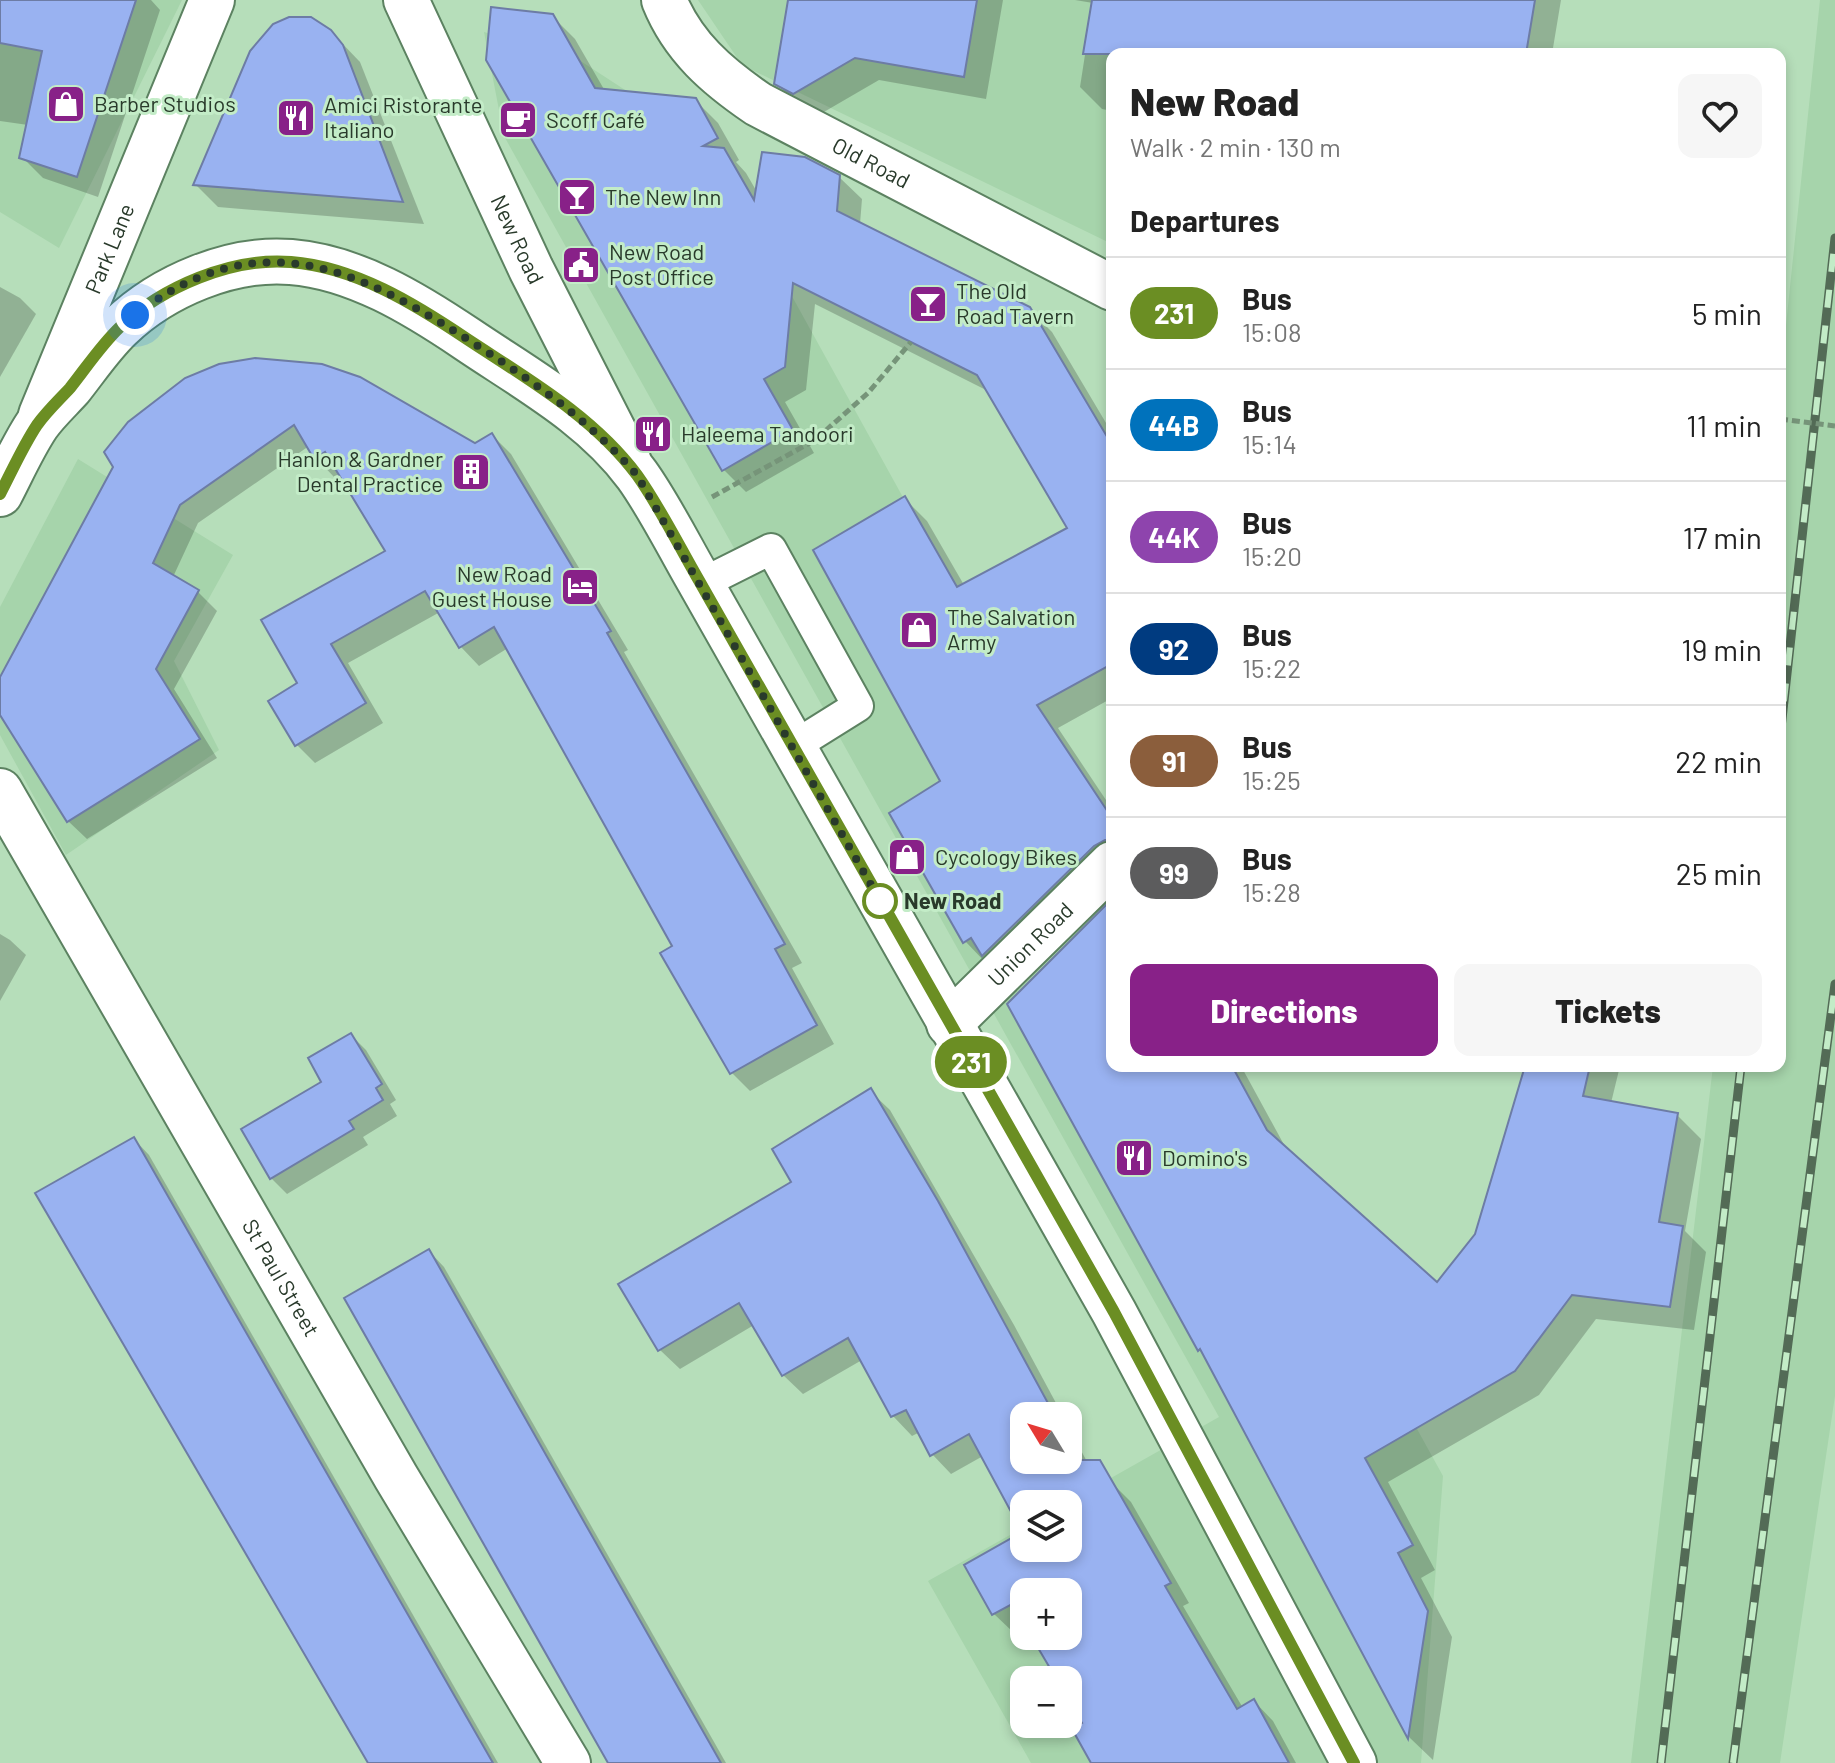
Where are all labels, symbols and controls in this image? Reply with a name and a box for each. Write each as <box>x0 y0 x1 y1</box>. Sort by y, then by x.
button: heart <box>1678 74 1762 158</box>
text: New Road <box>1130 78 1299 124</box>
shop icon: Barber Studios <box>45 83 87 125</box>
place label: Barber Studios <box>94 90 236 116</box>
place label: Amici Ristorante Italiano <box>324 91 482 142</box>
restaurant icon: Amici Ristorante Italiano <box>275 97 317 139</box>
cafe icon: Scoff Café <box>497 99 539 141</box>
place label: Scoff Café <box>546 106 645 132</box>
street label: Old Road <box>828 131 915 193</box>
text: Walk · 2 min · 130 m <box>1130 131 1341 162</box>
bar icon: The New Inn <box>556 176 598 218</box>
place label: The New Inn <box>605 183 721 209</box>
street label: New Road <box>486 190 550 288</box>
street label: Park Lane <box>79 199 139 297</box>
text: Departures <box>1130 202 1280 238</box>
place label: New Road Post Office <box>609 238 714 289</box>
public building icon: New Road Post Office <box>560 244 602 286</box>
place label: The Old Road Tavern <box>956 277 1074 328</box>
text: Bus <box>1242 280 1292 316</box>
bar icon: The Old Road Tavern <box>907 283 949 325</box>
your location <box>115 295 155 335</box>
text: 5 min <box>1692 295 1762 331</box>
text: 231 <box>1154 296 1194 330</box>
text: 15:08 <box>1242 316 1302 347</box>
text: Bus <box>1242 392 1292 428</box>
text: 11 min <box>1686 407 1762 443</box>
text: 44B <box>1148 408 1200 442</box>
restaurant icon: Haleema Tandoori <box>632 413 674 455</box>
place label: Haleema Tandoori <box>681 420 854 446</box>
text: 15:14 <box>1242 428 1297 459</box>
place label: Hanlon & Gardner Dental Practice <box>277 445 443 496</box>
building icon: Hanlon & Gardner Dental Practice <box>450 451 492 493</box>
text: Bus <box>1242 504 1292 540</box>
text: 17 min <box>1683 519 1762 555</box>
text: 44K <box>1148 520 1200 554</box>
text: 15:20 <box>1242 540 1302 571</box>
place label: New Road Guest House <box>432 560 552 611</box>
hotel icon: New Road Guest House <box>559 566 601 608</box>
place label: The Salvation Army <box>947 603 1075 654</box>
shop icon: The Salvation Army <box>898 609 940 651</box>
text: Bus <box>1242 616 1292 652</box>
text: 19 min <box>1681 631 1762 667</box>
text: 92 <box>1159 632 1189 666</box>
text: 15:22 <box>1242 652 1301 683</box>
text: Bus <box>1242 728 1292 764</box>
text: 22 min <box>1675 743 1762 779</box>
text: 91 <box>1162 744 1186 778</box>
text: 15:25 <box>1242 764 1301 795</box>
shop icon: Cycology Bikes <box>886 836 928 878</box>
text: Bus <box>1242 840 1292 876</box>
place label: Cycology Bikes <box>935 843 1077 869</box>
text: 25 min <box>1676 855 1762 891</box>
text: 99 <box>1159 856 1189 890</box>
text: 15:28 <box>1242 876 1301 907</box>
marker: New Road <box>863 884 897 918</box>
place label: New Road <box>904 887 1001 913</box>
street label: Union Road <box>982 896 1078 991</box>
button: Directions <box>1130 964 1438 1056</box>
button: Tickets <box>1454 964 1762 1056</box>
line badge: 231 <box>925 1036 1017 1088</box>
text: 231 <box>951 1045 991 1079</box>
restaurant icon: Domino's <box>1113 1137 1155 1179</box>
place label: Domino's <box>1162 1144 1248 1170</box>
street label: St Paul Street <box>238 1214 326 1340</box>
north arrow <box>1010 1402 1082 1474</box>
map controls <box>1010 1402 1082 1738</box>
button: layers <box>1010 1490 1082 1562</box>
button: + <box>1010 1578 1082 1650</box>
button: − <box>1010 1666 1082 1738</box>

